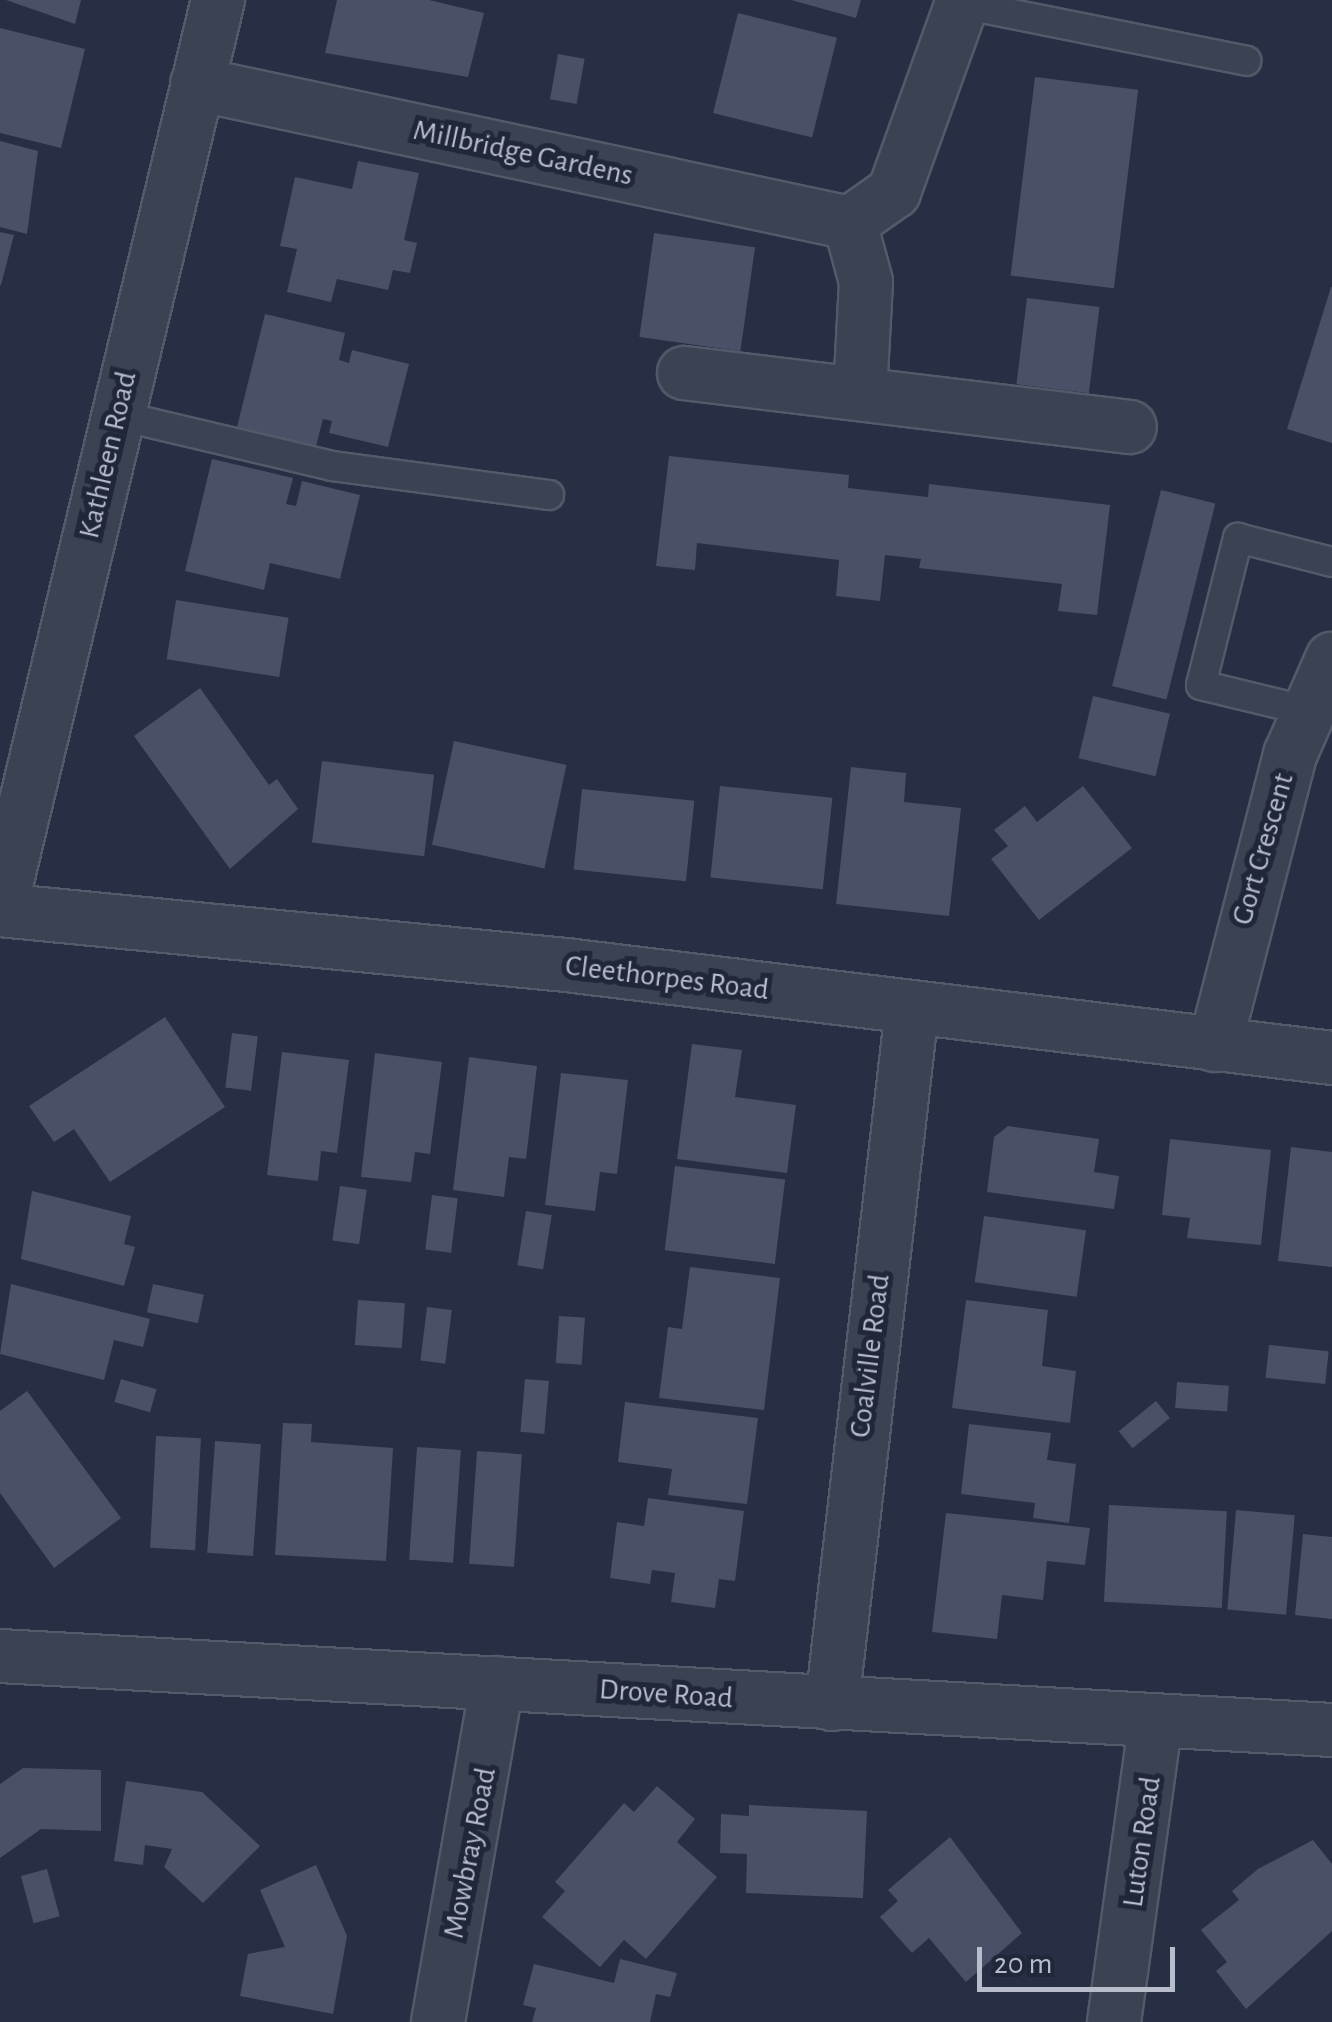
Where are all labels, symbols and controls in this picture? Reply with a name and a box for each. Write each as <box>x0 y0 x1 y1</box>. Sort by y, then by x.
street label: Millbridge Gardens <box>410 112 636 194</box>
street label: Kathleen Road <box>71 368 145 542</box>
street label: Gort Crescent <box>1224 769 1302 929</box>
street label: Cleethorpes Road <box>563 948 771 1008</box>
street label: Coalville Road <box>842 1272 898 1440</box>
street label: Drove Road <box>598 1671 734 1717</box>
street label: Mowbray Road <box>436 1765 504 1941</box>
street label: Luton Road <box>1115 1774 1169 1910</box>
scale bar <box>982 1927 1180 1989</box>
text: 20 m <box>994 1949 1052 1979</box>

